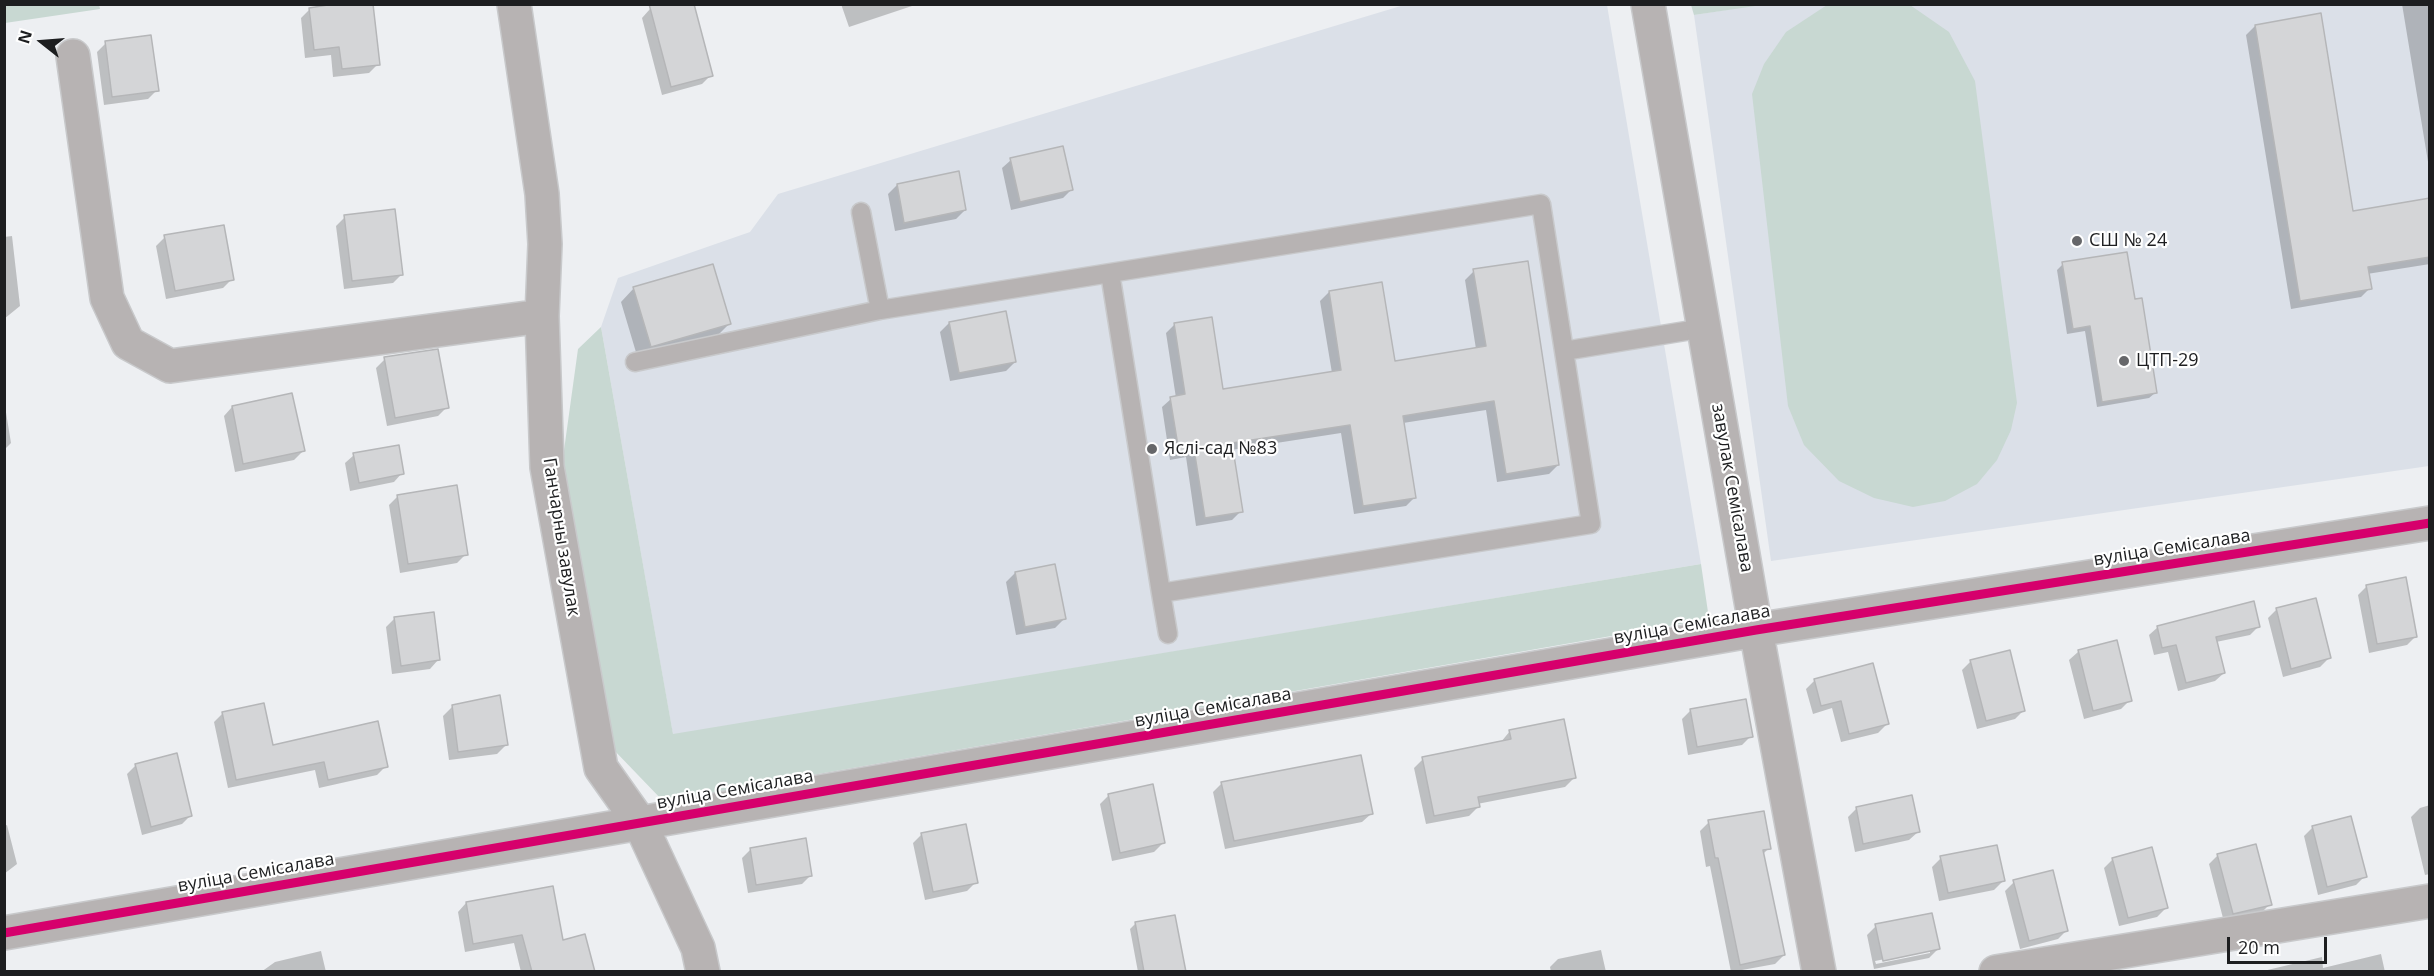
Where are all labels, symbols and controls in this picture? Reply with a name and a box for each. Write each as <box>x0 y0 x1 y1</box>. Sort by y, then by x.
north arrow <box>12 12 72 72</box>
text: N <box>12 27 37 46</box>
place label: СШ № 24 <box>2089 230 2167 252</box>
marker: СШ № 24 <box>2070 234 2084 248</box>
place label: ЦТП-29 <box>2136 350 2199 372</box>
marker: ЦТП-29 <box>2117 354 2131 368</box>
street label: завулак Семісалава <box>1707 402 1757 574</box>
place label: Яслі-сад №83 <box>1164 438 1277 460</box>
marker: Яслі-сад №83 <box>1145 442 1159 456</box>
street label: Ганчарны завулак <box>538 456 584 618</box>
street label: вуліца Семісалава <box>2092 525 2252 571</box>
street label: вуліца Семісалава <box>1612 601 1772 649</box>
street label: вуліца Семісалава <box>1133 684 1293 732</box>
street label: вуліца Семісалава <box>655 766 815 814</box>
street label: вуліца Семісалава <box>176 849 336 897</box>
scale bar <box>2230 925 2330 963</box>
text: 20 m <box>2238 935 2280 959</box>

